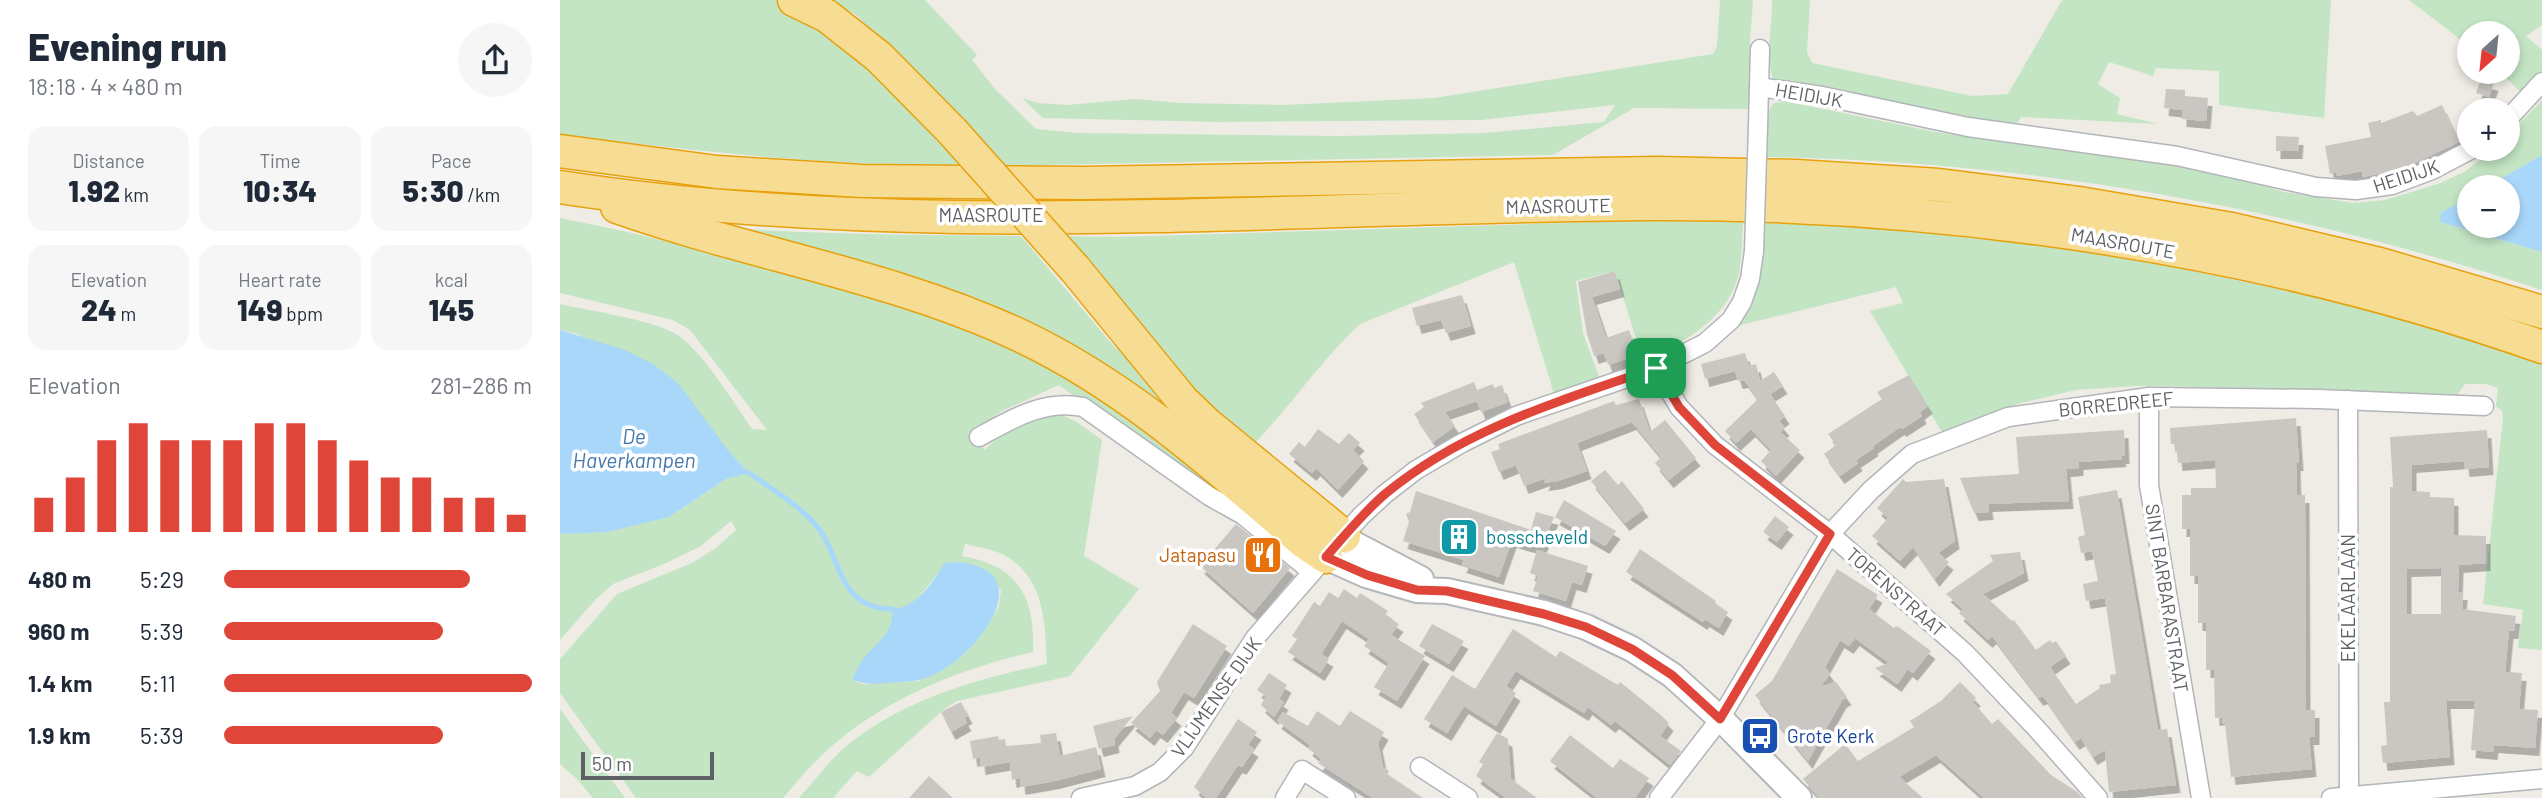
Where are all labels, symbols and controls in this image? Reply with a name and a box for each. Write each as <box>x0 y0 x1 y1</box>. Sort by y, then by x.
north arrow <box>2457 21 2520 84</box>
map controls <box>2457 21 2520 238</box>
text: Evening run <box>28 23 227 69</box>
button: share <box>458 23 532 97</box>
text: 18:18 · 4 × 480 m <box>28 72 183 100</box>
street label: HEIDIJK <box>1774 77 1845 112</box>
button: + <box>2457 98 2520 161</box>
text: Distance <box>72 149 145 172</box>
text: Time <box>259 149 301 172</box>
text: Pace <box>431 149 472 172</box>
street label: HEIDIJK <box>2370 154 2442 197</box>
text: 1.92 <box>68 172 120 208</box>
text: 10:34 <box>243 172 317 208</box>
text: 5:30 <box>402 172 464 208</box>
button: − <box>2457 175 2520 238</box>
text: km <box>120 183 149 206</box>
text: /km <box>464 183 500 206</box>
street label: MAASROUTE <box>1505 193 1611 218</box>
street label: MAASROUTE <box>938 203 1044 226</box>
street label: MAASROUTE <box>2069 222 2177 263</box>
text: Elevation <box>70 268 147 291</box>
text: Heart rate <box>238 268 322 291</box>
text: kcal <box>435 268 468 291</box>
text: 24 <box>81 291 117 327</box>
text: 149 <box>237 291 282 327</box>
text: 145 <box>428 291 474 327</box>
text: m <box>117 302 136 325</box>
text: bpm <box>282 302 323 325</box>
pin <box>1626 338 1686 398</box>
icon: arrive <box>1637 349 1675 387</box>
text: Elevation <box>28 371 121 399</box>
text: 281–286 m <box>430 371 532 399</box>
street label: BORREDREEF <box>2057 386 2175 421</box>
water label: De Haverkampen <box>573 423 695 472</box>
street label: SINT BARBARASTRAAT <box>2141 502 2194 694</box>
building icon: bosscheveld <box>1438 516 1480 558</box>
place label: bosscheveld <box>1486 525 1588 548</box>
restaurant icon: Jatapasu <box>1242 534 1284 576</box>
street label: EKELAARLAAN <box>2336 534 2359 662</box>
street label: TORENSTRAAT <box>1842 542 1951 641</box>
place label: Jatapasu <box>1159 543 1236 566</box>
text: 480 m <box>28 565 91 593</box>
text: 5:29 <box>140 565 184 593</box>
text: 960 m <box>28 617 89 645</box>
text: 5:39 <box>140 617 183 645</box>
street label: VLIJMENSE DIJK <box>1166 632 1266 761</box>
text: 1.4 km <box>28 669 92 697</box>
text: 5:11 <box>140 669 176 697</box>
bus stop icon: Grote Kerk <box>1739 715 1781 757</box>
text: 1.9 km <box>28 721 91 749</box>
text: 5:39 <box>140 721 183 749</box>
place label: Grote Kerk <box>1787 724 1874 747</box>
scale bar <box>581 749 714 781</box>
text: 50 m <box>592 752 632 775</box>

